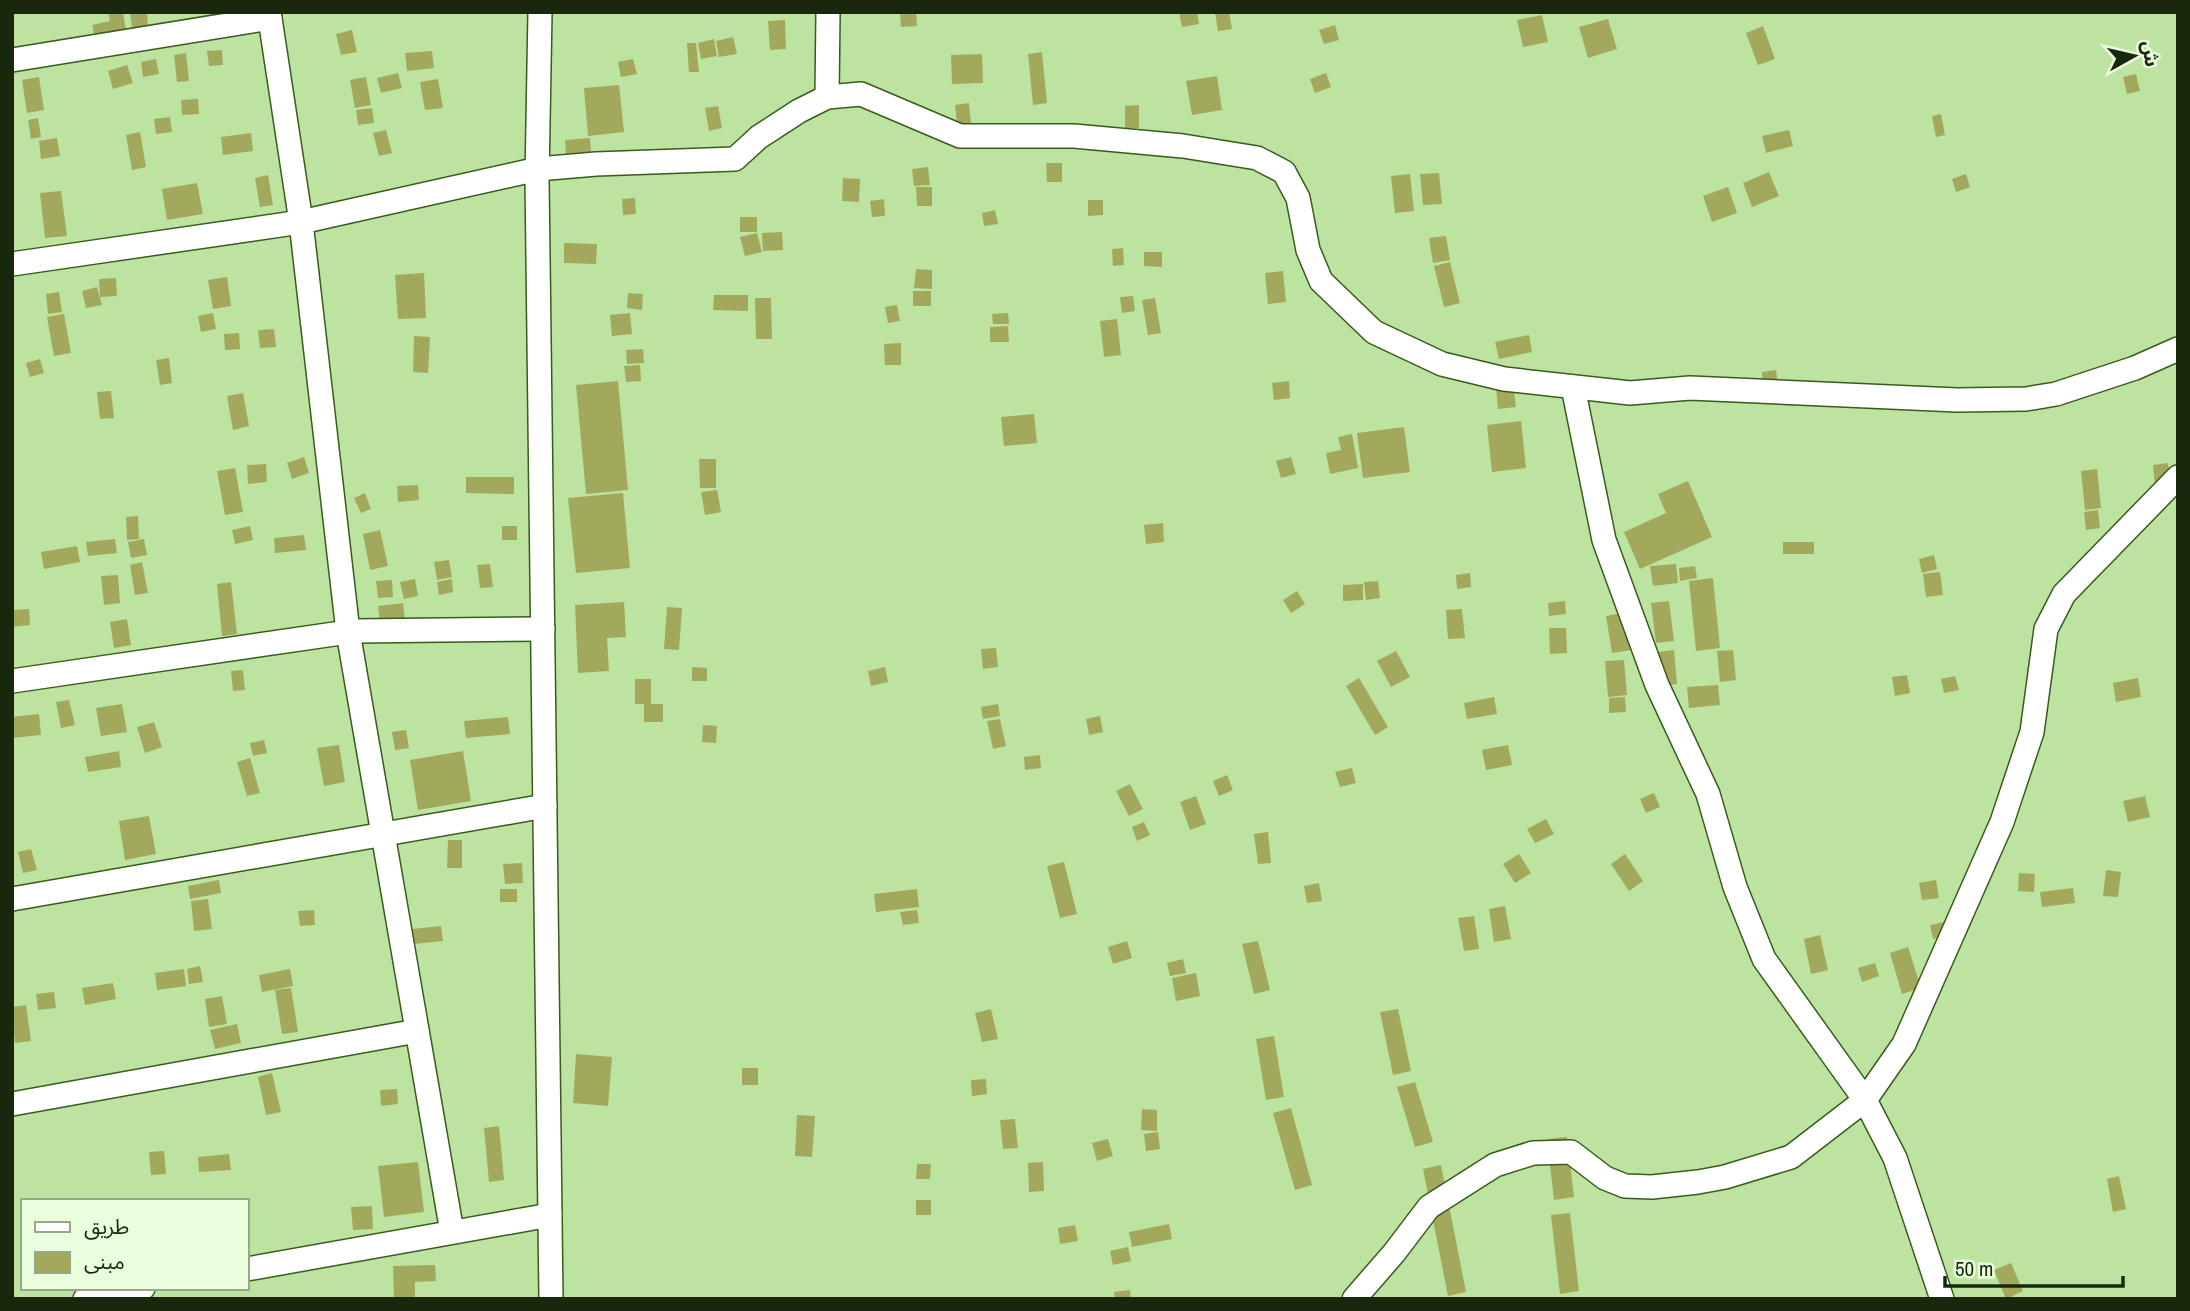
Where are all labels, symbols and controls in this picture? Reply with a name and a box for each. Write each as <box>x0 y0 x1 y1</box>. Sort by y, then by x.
north arrow <box>2099 21 2169 91</box>
text: ش <box>2136 39 2166 68</box>
legend <box>21 1199 248 1290</box>
text: طريق <box>84 1212 129 1241</box>
scale bar <box>1945 1244 2124 1288</box>
text: مبنى <box>84 1247 125 1276</box>
text: 50 m <box>1955 1254 1993 1283</box>

